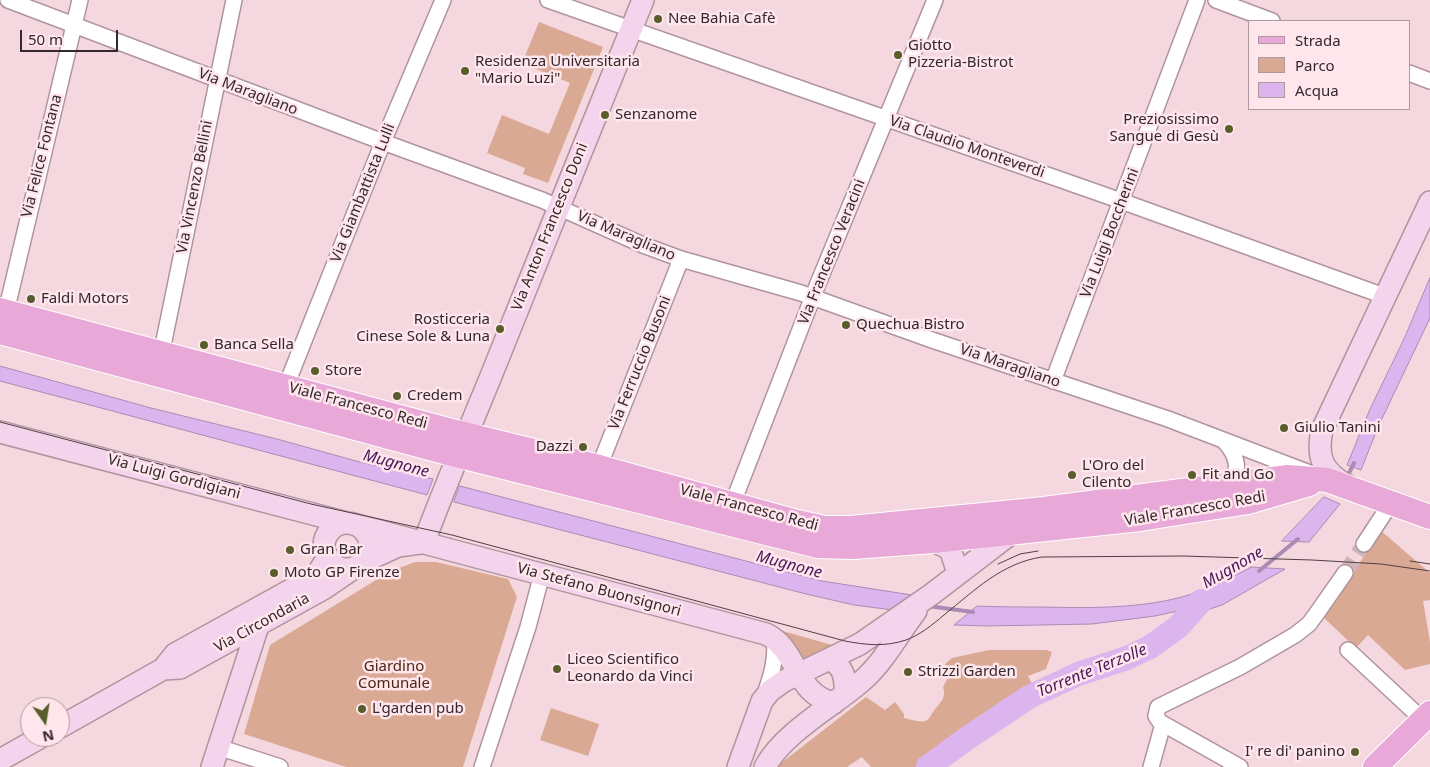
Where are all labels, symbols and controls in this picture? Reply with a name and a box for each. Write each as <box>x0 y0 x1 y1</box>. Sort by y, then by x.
place label: Nee Bahia Cafè <box>668 10 775 28</box>
marker: Nee Bahia Cafè <box>652 13 664 25</box>
scale bar <box>22 20 120 52</box>
legend <box>1248 20 1410 110</box>
text: 50 m <box>28 29 63 49</box>
text: Strada <box>1295 30 1341 50</box>
place label: Giotto Pizzeria-Bistrot <box>908 37 1013 72</box>
marker: Giotto Pizzeria-Bistrot <box>892 49 904 61</box>
place label: Residenza Universitaria "Mario Luzi" <box>475 53 640 88</box>
text: Parco <box>1295 55 1335 75</box>
street label: Via Maragliano <box>196 65 300 119</box>
marker: Residenza Universitaria "Mario Luzi" <box>459 65 471 77</box>
text: Acqua <box>1295 80 1339 100</box>
street label: Via Felice Fontana <box>18 93 66 219</box>
place label: Senzanome <box>615 106 697 124</box>
marker: Senzanome <box>599 109 611 121</box>
place label: Preziosissimo Sangue di Gesù <box>1109 111 1219 146</box>
street label: Via Claudio Monteverdi <box>887 112 1047 182</box>
street label: Via Vincenzo Bellini <box>173 119 217 255</box>
street label: Via Giambattista Lulli <box>327 121 399 265</box>
marker: Preziosissimo Sangue di Gesù <box>1223 123 1235 135</box>
street label: Via Anton Francesco Doni <box>508 141 592 313</box>
street label: Via Luigi Boccherini <box>1077 166 1143 300</box>
street label: Via Francesco Veracini <box>795 177 869 327</box>
street label: Via Maragliano <box>574 207 678 265</box>
place label: Faldi Motors <box>41 290 129 308</box>
marker: Faldi Motors <box>25 293 37 305</box>
street label: Via Ferruccio Busoni <box>605 293 675 433</box>
place label: Rosticceria Cinese Sole & Luna <box>356 311 490 346</box>
place label: Quechua Bistro <box>856 316 965 334</box>
marker: Quechua Bistro <box>840 319 852 331</box>
marker: Rosticceria Cinese Sole & Luna <box>494 323 506 335</box>
place label: Banca Sella <box>214 336 294 354</box>
marker: Banca Sella <box>198 339 210 351</box>
street label: Via Maragliano <box>957 340 1063 392</box>
place label: Store <box>325 362 362 380</box>
marker: Store <box>309 365 321 377</box>
street label: Viale Francesco Redi <box>287 379 429 433</box>
place label: Credem <box>407 387 463 405</box>
marker: Credem <box>391 390 403 402</box>
place label: Giulio Tanini <box>1294 419 1381 437</box>
marker: Giulio Tanini <box>1278 422 1290 434</box>
place label: Dazzi <box>536 438 573 456</box>
marker: Dazzi <box>577 441 589 453</box>
water label: Mugnone <box>361 446 431 482</box>
street label: Via Luigi Gordigiani <box>106 451 242 503</box>
place label: L'Oro del Cilento <box>1082 457 1144 492</box>
place label: Fit and Go <box>1202 466 1274 484</box>
marker: L'Oro del Cilento <box>1066 469 1078 481</box>
marker: Fit and Go <box>1186 469 1198 481</box>
street label: Viale Francesco Redi <box>678 481 820 535</box>
street label: Viale Francesco Redi <box>1123 488 1267 530</box>
place label: Gran Bar <box>300 541 363 559</box>
water label: Mugnone <box>1199 543 1267 593</box>
marker: Gran Bar <box>284 544 296 556</box>
water label: Mugnone <box>754 547 824 583</box>
street label: Via Stefano Buonsignori <box>515 559 683 621</box>
place label: Moto GP Firenze <box>284 564 400 582</box>
marker: Moto GP Firenze <box>268 567 280 579</box>
street label: Via Circondaria <box>211 589 313 657</box>
water label: Torrente Terzolle <box>1034 640 1150 702</box>
place label: Liceo Scientifico Leonardo da Vinci <box>567 651 693 686</box>
park label: Giardino Comunale <box>358 658 430 693</box>
marker: Liceo Scientifico Leonardo da Vinci <box>551 663 563 675</box>
place label: Strizzi Garden <box>918 663 1016 681</box>
marker: Strizzi Garden <box>902 666 914 678</box>
north arrow <box>20 697 70 747</box>
place label: L'garden pub <box>372 700 464 718</box>
marker: L'garden pub <box>356 703 368 715</box>
text: N <box>41 726 56 747</box>
place label: I' re di' panino <box>1245 743 1345 761</box>
marker: I' re di' panino <box>1349 746 1361 758</box>

